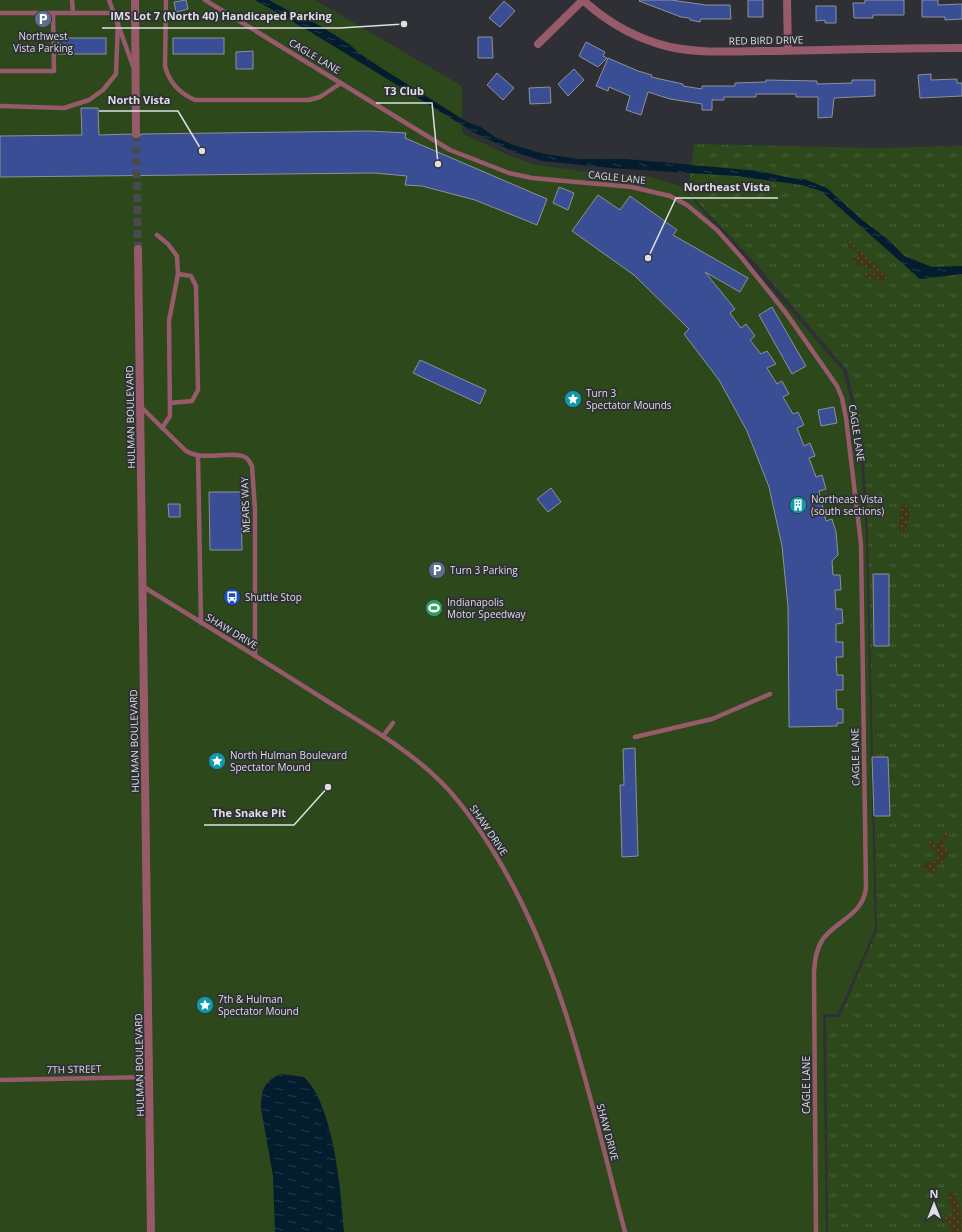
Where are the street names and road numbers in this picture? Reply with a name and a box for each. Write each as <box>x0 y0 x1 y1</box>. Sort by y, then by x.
street label: RED BIRD DRIVE <box>729 32 803 48</box>
street label: CAGLE LANE <box>287 35 343 77</box>
street label: CAGLE LANE <box>587 167 647 187</box>
street label: HULMAN BOULEVARD <box>122 365 138 469</box>
street label: CAGLE LANE <box>846 403 868 463</box>
street label: MEARS WAY <box>237 476 253 533</box>
street label: SHAW DRIVE <box>203 610 261 652</box>
street label: HULMAN BOULEVARD <box>126 689 142 793</box>
street label: CAGLE LANE <box>847 728 863 786</box>
street label: SHAW DRIVE <box>467 802 511 858</box>
street label: HULMAN BOULEVARD <box>131 1013 147 1117</box>
street label: CAGLE LANE <box>799 1056 813 1114</box>
street label: 7TH STREET <box>46 1062 102 1076</box>
street label: SHAW DRIVE <box>594 1102 622 1162</box>

